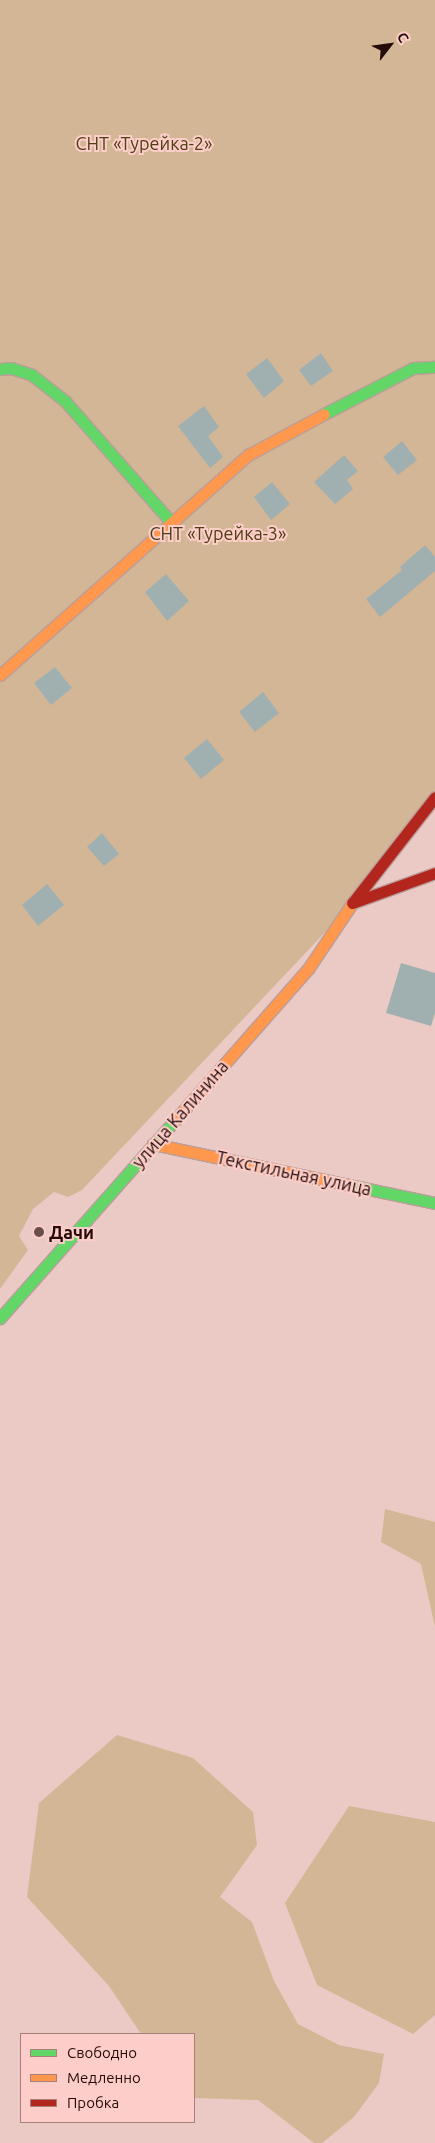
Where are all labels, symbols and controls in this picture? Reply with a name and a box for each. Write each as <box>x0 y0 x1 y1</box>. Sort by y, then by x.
north arrow <box>365 20 415 70</box>
text: С <box>394 30 412 45</box>
park label: СНТ «Турейка-2» <box>76 132 212 154</box>
park label: СНТ «Турейка-3» <box>150 522 286 544</box>
street label: улица Калинина <box>127 1056 233 1172</box>
street label: Текстильная улица <box>214 1146 374 1200</box>
place label: Дачи <box>49 1221 94 1243</box>
marker: Дачи <box>33 1226 45 1238</box>
legend <box>20 2033 195 2123</box>
text: Свободно <box>67 2044 137 2061</box>
text: Медленно <box>67 2069 141 2086</box>
text: Пробка <box>67 2094 119 2111</box>

